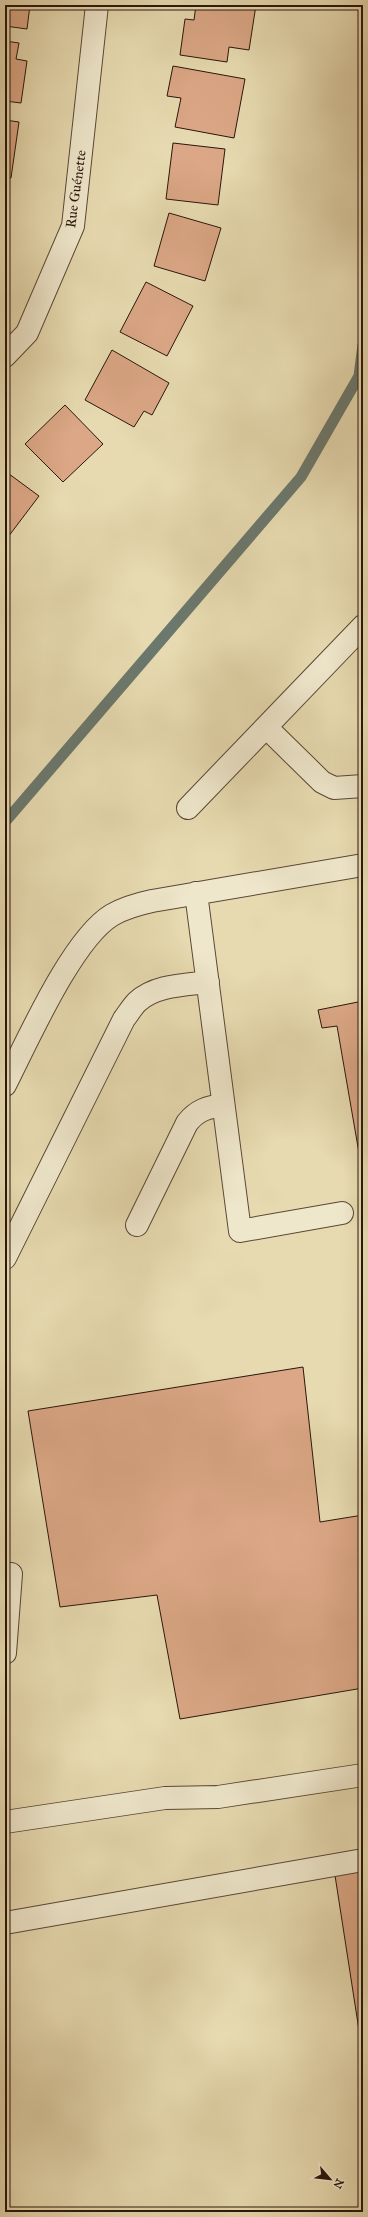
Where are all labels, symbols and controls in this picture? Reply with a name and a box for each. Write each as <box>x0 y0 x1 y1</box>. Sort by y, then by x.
street label: Rue Guénette <box>62 149 90 229</box>
north arrow <box>310 2159 350 2199</box>
text: N <box>330 2176 346 2191</box>

